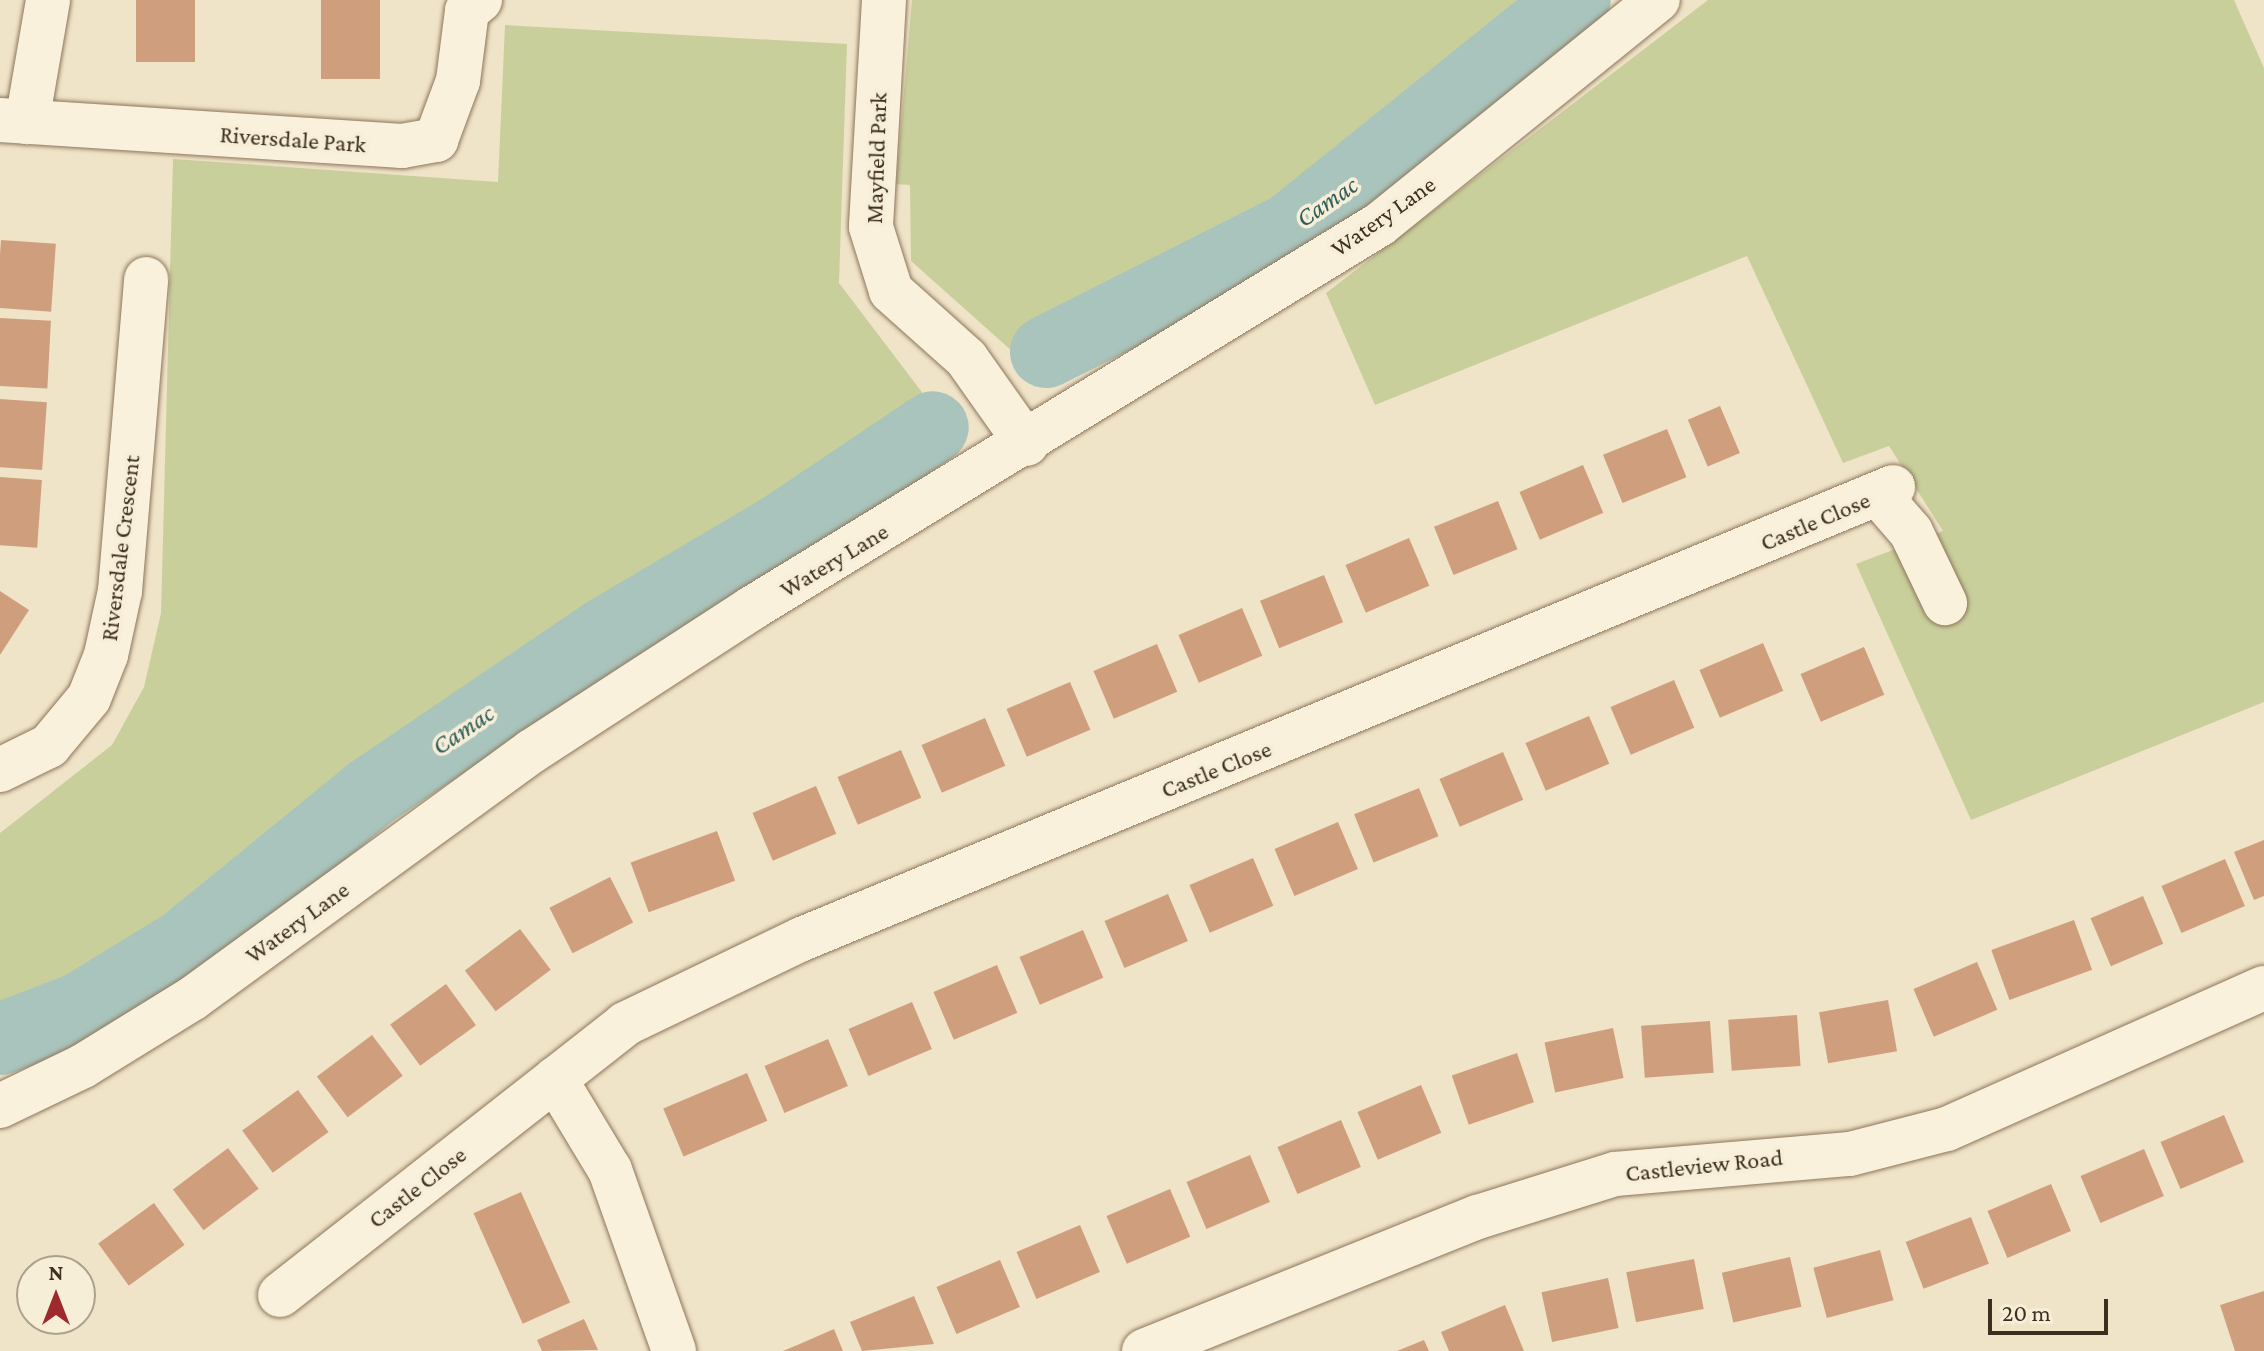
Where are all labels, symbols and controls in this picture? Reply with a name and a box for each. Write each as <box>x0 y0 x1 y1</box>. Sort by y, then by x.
street label: Mayfield Park <box>859 92 893 224</box>
street label: Riversdale Park <box>219 120 367 158</box>
street label: Watery Lane <box>1325 169 1441 263</box>
water label: Camac <box>1290 170 1364 234</box>
street label: Riversdale Crescent <box>94 453 146 643</box>
street label: Castle Close <box>1756 485 1874 557</box>
street label: Watery Lane <box>775 516 893 604</box>
water label: Camac <box>426 698 500 762</box>
street label: Castle Close <box>1157 734 1275 804</box>
street label: Watery Lane <box>240 875 354 969</box>
street label: Castle Close <box>362 1140 472 1234</box>
street label: Castleview Road <box>1624 1142 1784 1188</box>
north arrow <box>16 1255 96 1335</box>
text: N <box>49 1260 64 1285</box>
scale bar <box>1992 1283 2112 1333</box>
text: 20 m <box>2002 1299 2051 1326</box>

